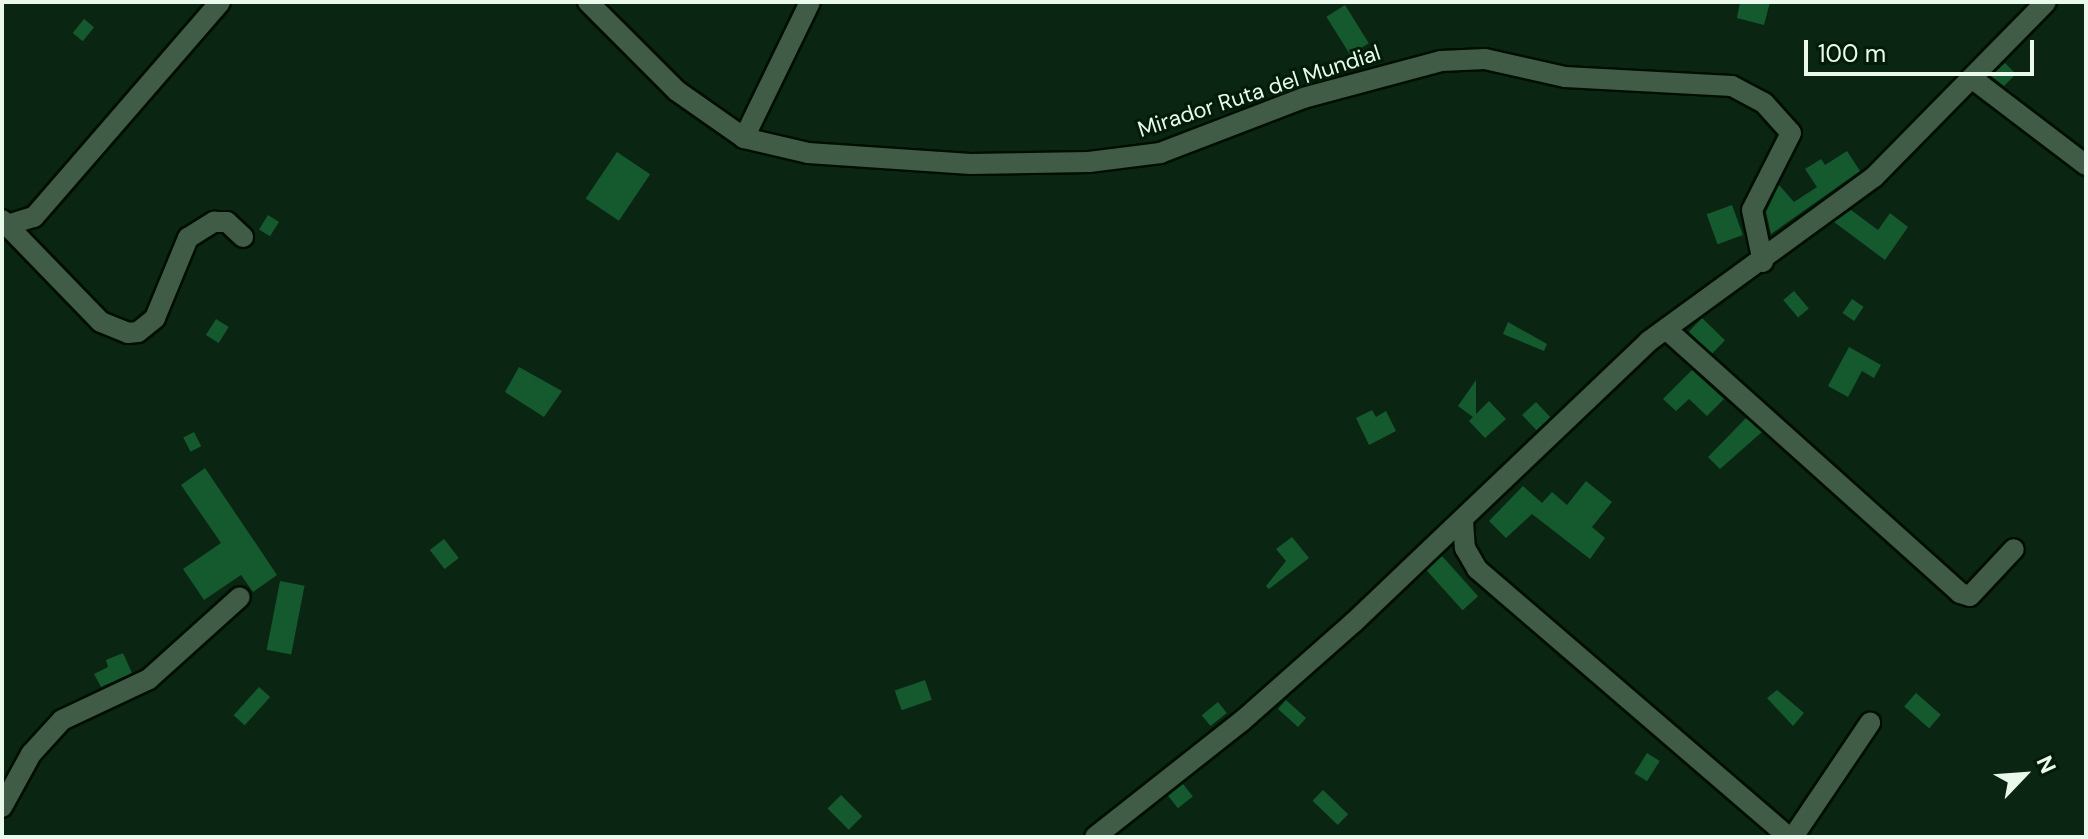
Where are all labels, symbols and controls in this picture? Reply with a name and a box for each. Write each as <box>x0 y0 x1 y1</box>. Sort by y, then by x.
scale bar <box>1808 24 2038 74</box>
text: 100 m <box>1818 38 1886 69</box>
street label: Mirador Ruta del Mundial <box>1134 39 1384 143</box>
north arrow <box>1984 735 2064 815</box>
text: N <box>2030 751 2063 778</box>

